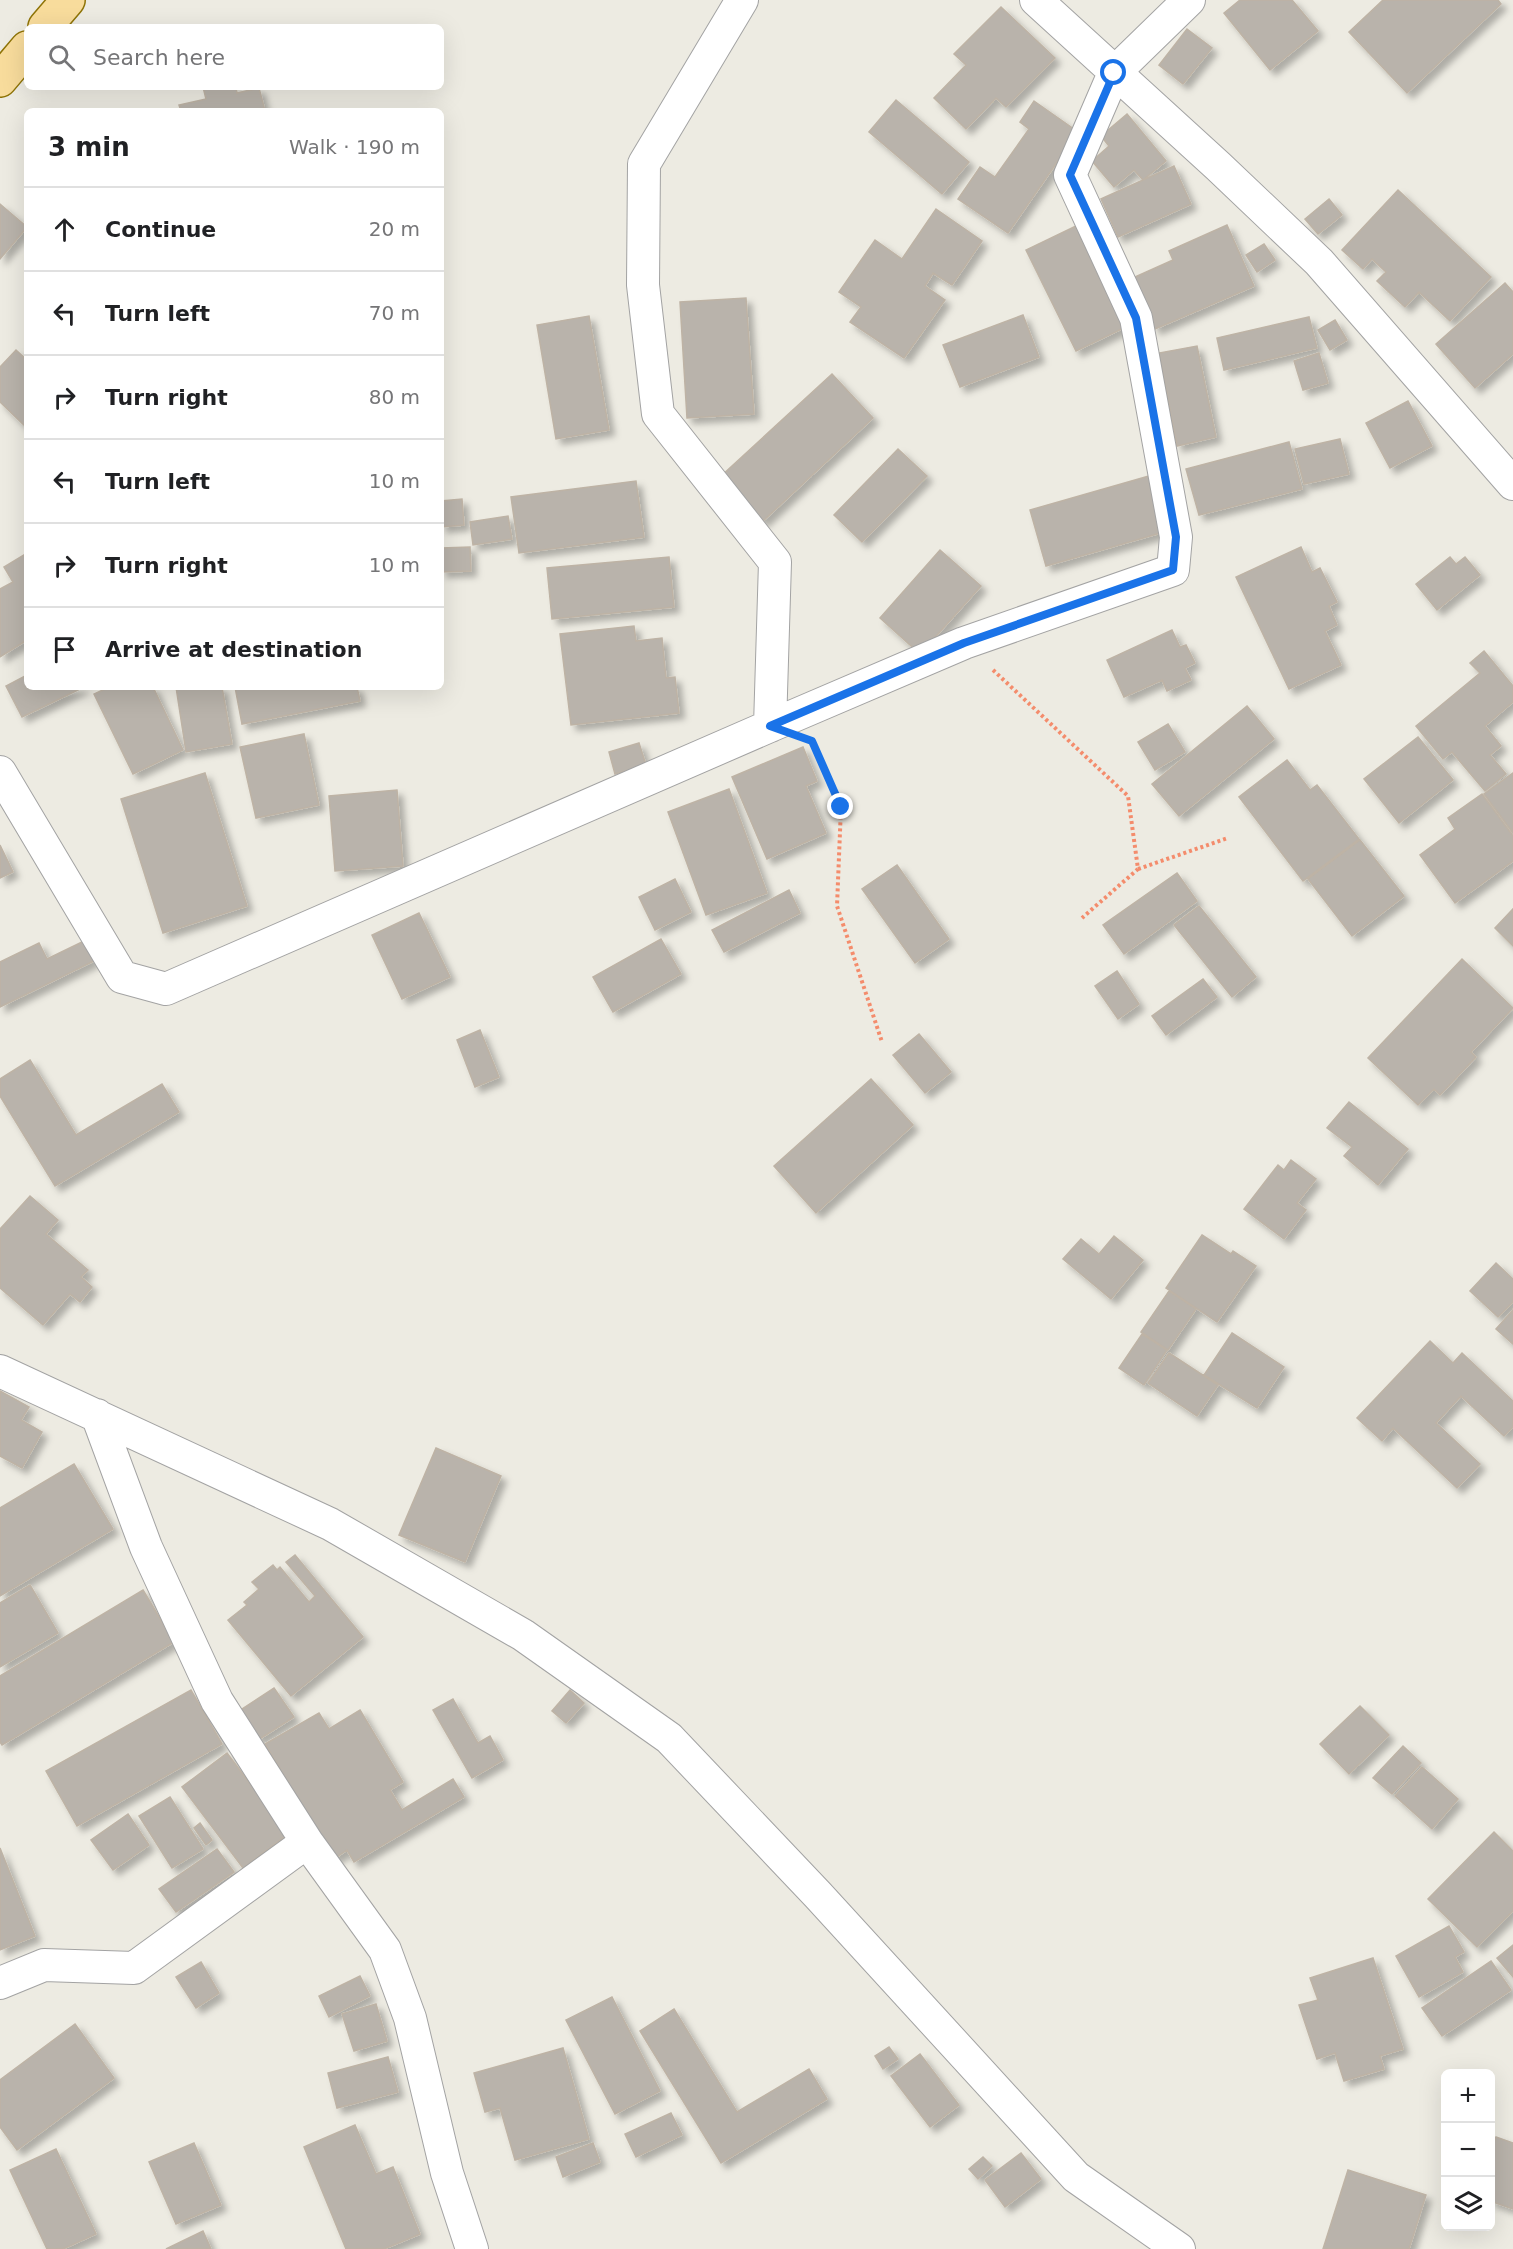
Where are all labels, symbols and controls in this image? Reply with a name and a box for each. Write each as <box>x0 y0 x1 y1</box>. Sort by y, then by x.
search box <box>24 24 444 90</box>
icon: search <box>45 41 78 74</box>
text: Search here <box>93 45 225 70</box>
route start <box>1100 59 1126 85</box>
text: 3 min <box>48 132 130 162</box>
text: Walk · 190 m <box>289 135 420 159</box>
icon: ahead <box>48 213 81 246</box>
text: Continue <box>105 217 216 242</box>
text: 20 m <box>369 217 420 241</box>
icon: left <box>48 297 81 330</box>
text: Turn left <box>105 301 210 326</box>
text: 70 m <box>369 301 420 325</box>
icon: right <box>48 381 81 414</box>
text: Turn right <box>105 385 228 410</box>
text: 80 m <box>369 385 420 409</box>
icon: left <box>48 465 81 498</box>
text: Turn left <box>105 469 210 494</box>
text: 10 m <box>369 469 420 493</box>
icon: right <box>48 549 81 582</box>
text: Turn right <box>105 553 228 578</box>
text: 10 m <box>369 553 420 577</box>
icon: arrive <box>48 633 81 666</box>
text: Arrive at destination <box>105 637 362 662</box>
route end <box>827 793 853 819</box>
map controls <box>1441 2069 1495 2231</box>
button: + <box>1441 2069 1495 2123</box>
button: − <box>1441 2123 1495 2177</box>
button: layers <box>1441 2177 1495 2231</box>

